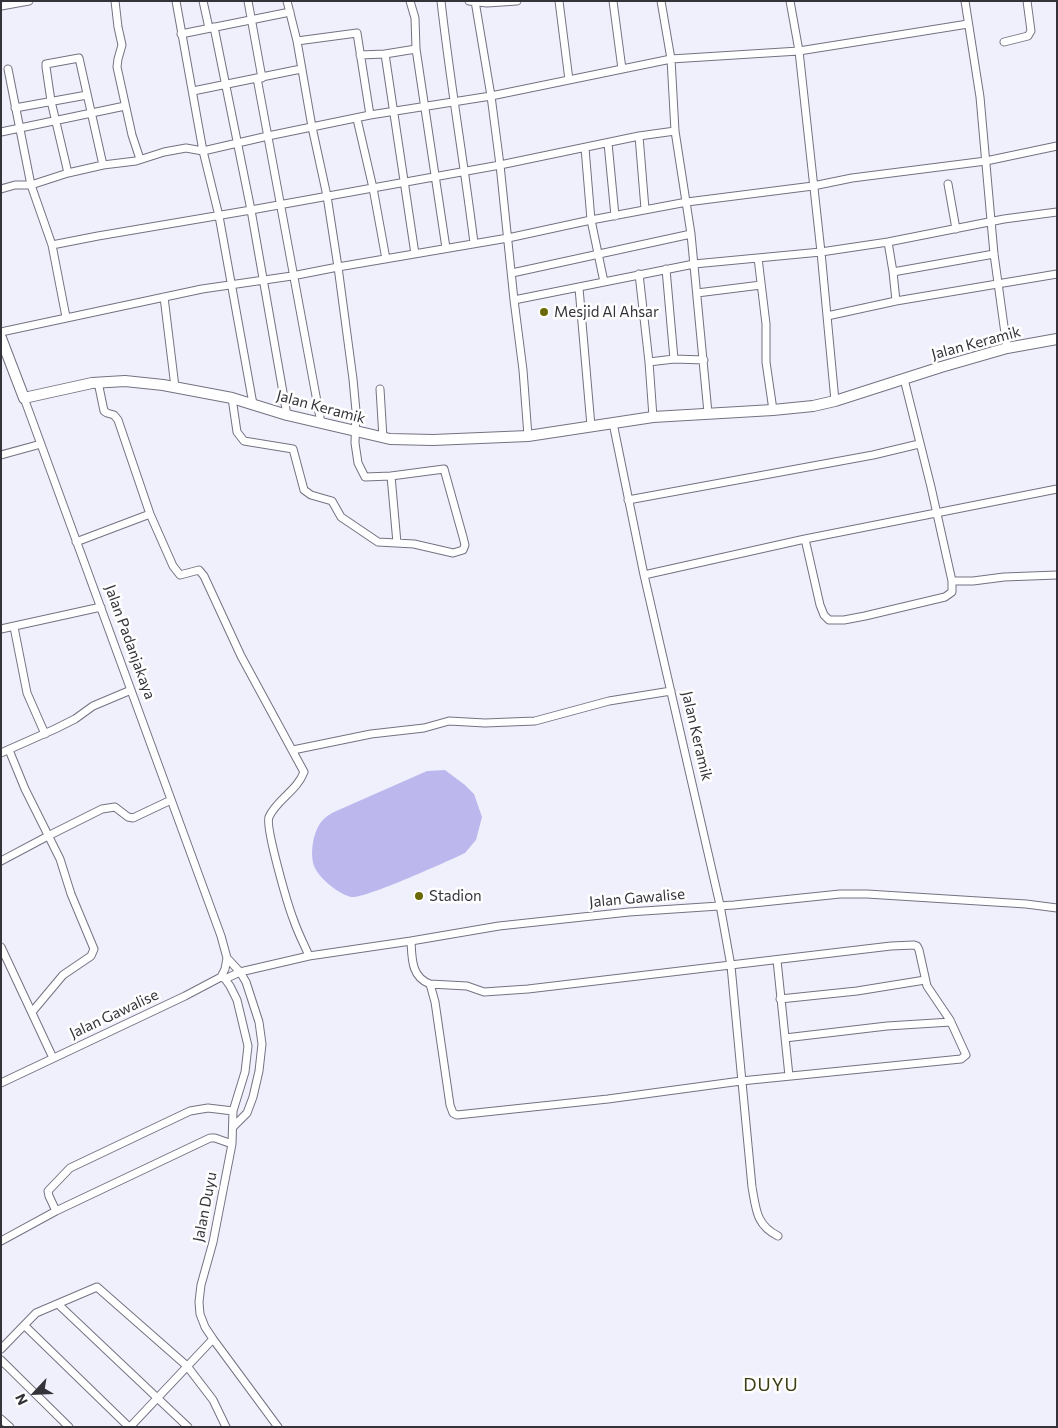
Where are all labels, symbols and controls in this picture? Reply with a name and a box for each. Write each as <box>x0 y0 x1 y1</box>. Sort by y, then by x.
place label: Mesjid Al Ahsar <box>554 303 659 321</box>
marker: Mesjid Al Ahsar <box>538 306 550 318</box>
street label: Jalan Keramik <box>929 322 1023 364</box>
street label: Jalan Keramik <box>274 386 368 428</box>
street label: Jalan Padanjakaya <box>101 582 159 702</box>
street label: Jalan Keramik <box>678 689 716 783</box>
street label: Jalan Gawalise <box>588 885 686 911</box>
place label: Stadion <box>429 887 482 905</box>
marker: Stadion <box>413 890 425 902</box>
street label: Jalan Gawalise <box>67 986 161 1042</box>
street label: Jalan Duyu <box>189 1170 221 1244</box>
north arrow <box>10 1368 60 1418</box>
district label: DUYU <box>743 1374 799 1396</box>
text: N <box>11 1391 31 1408</box>

